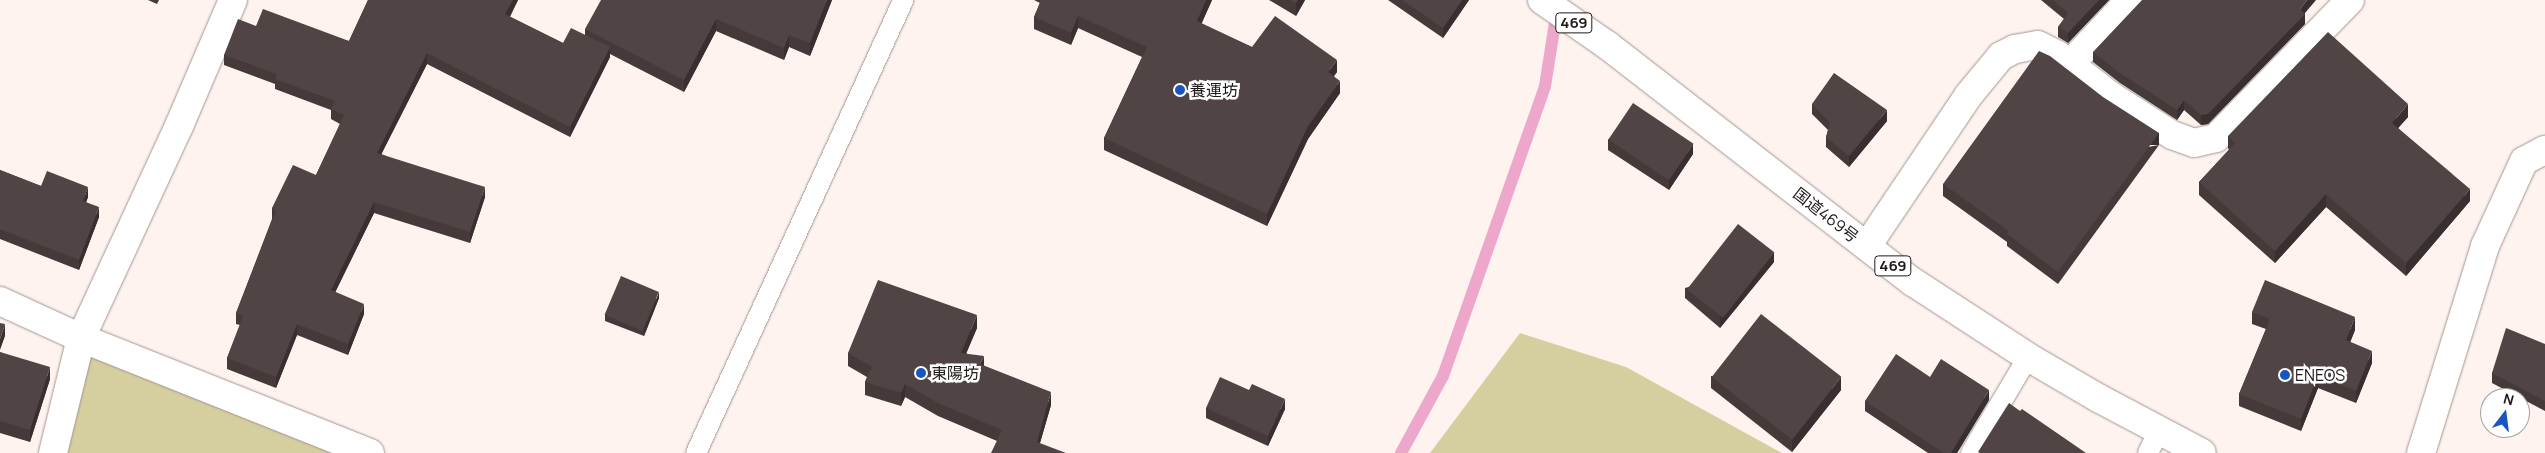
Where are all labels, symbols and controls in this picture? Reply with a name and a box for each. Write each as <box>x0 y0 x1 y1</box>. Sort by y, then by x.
road number: 469 <box>1555 10 1593 36</box>
place label: 養運坊 <box>1190 80 1238 100</box>
marker: 養運坊 <box>1174 84 1186 96</box>
street label: 国道469号 <box>1790 184 1862 246</box>
road number: 469 <box>1874 254 1912 278</box>
place label: 東陽坊 <box>931 363 979 383</box>
place label: ENEOS <box>2295 365 2345 385</box>
marker: 東陽坊 <box>915 367 927 379</box>
marker: ENEOS <box>2279 369 2291 381</box>
north arrow <box>2480 388 2530 438</box>
text: N <box>2501 389 2516 409</box>

